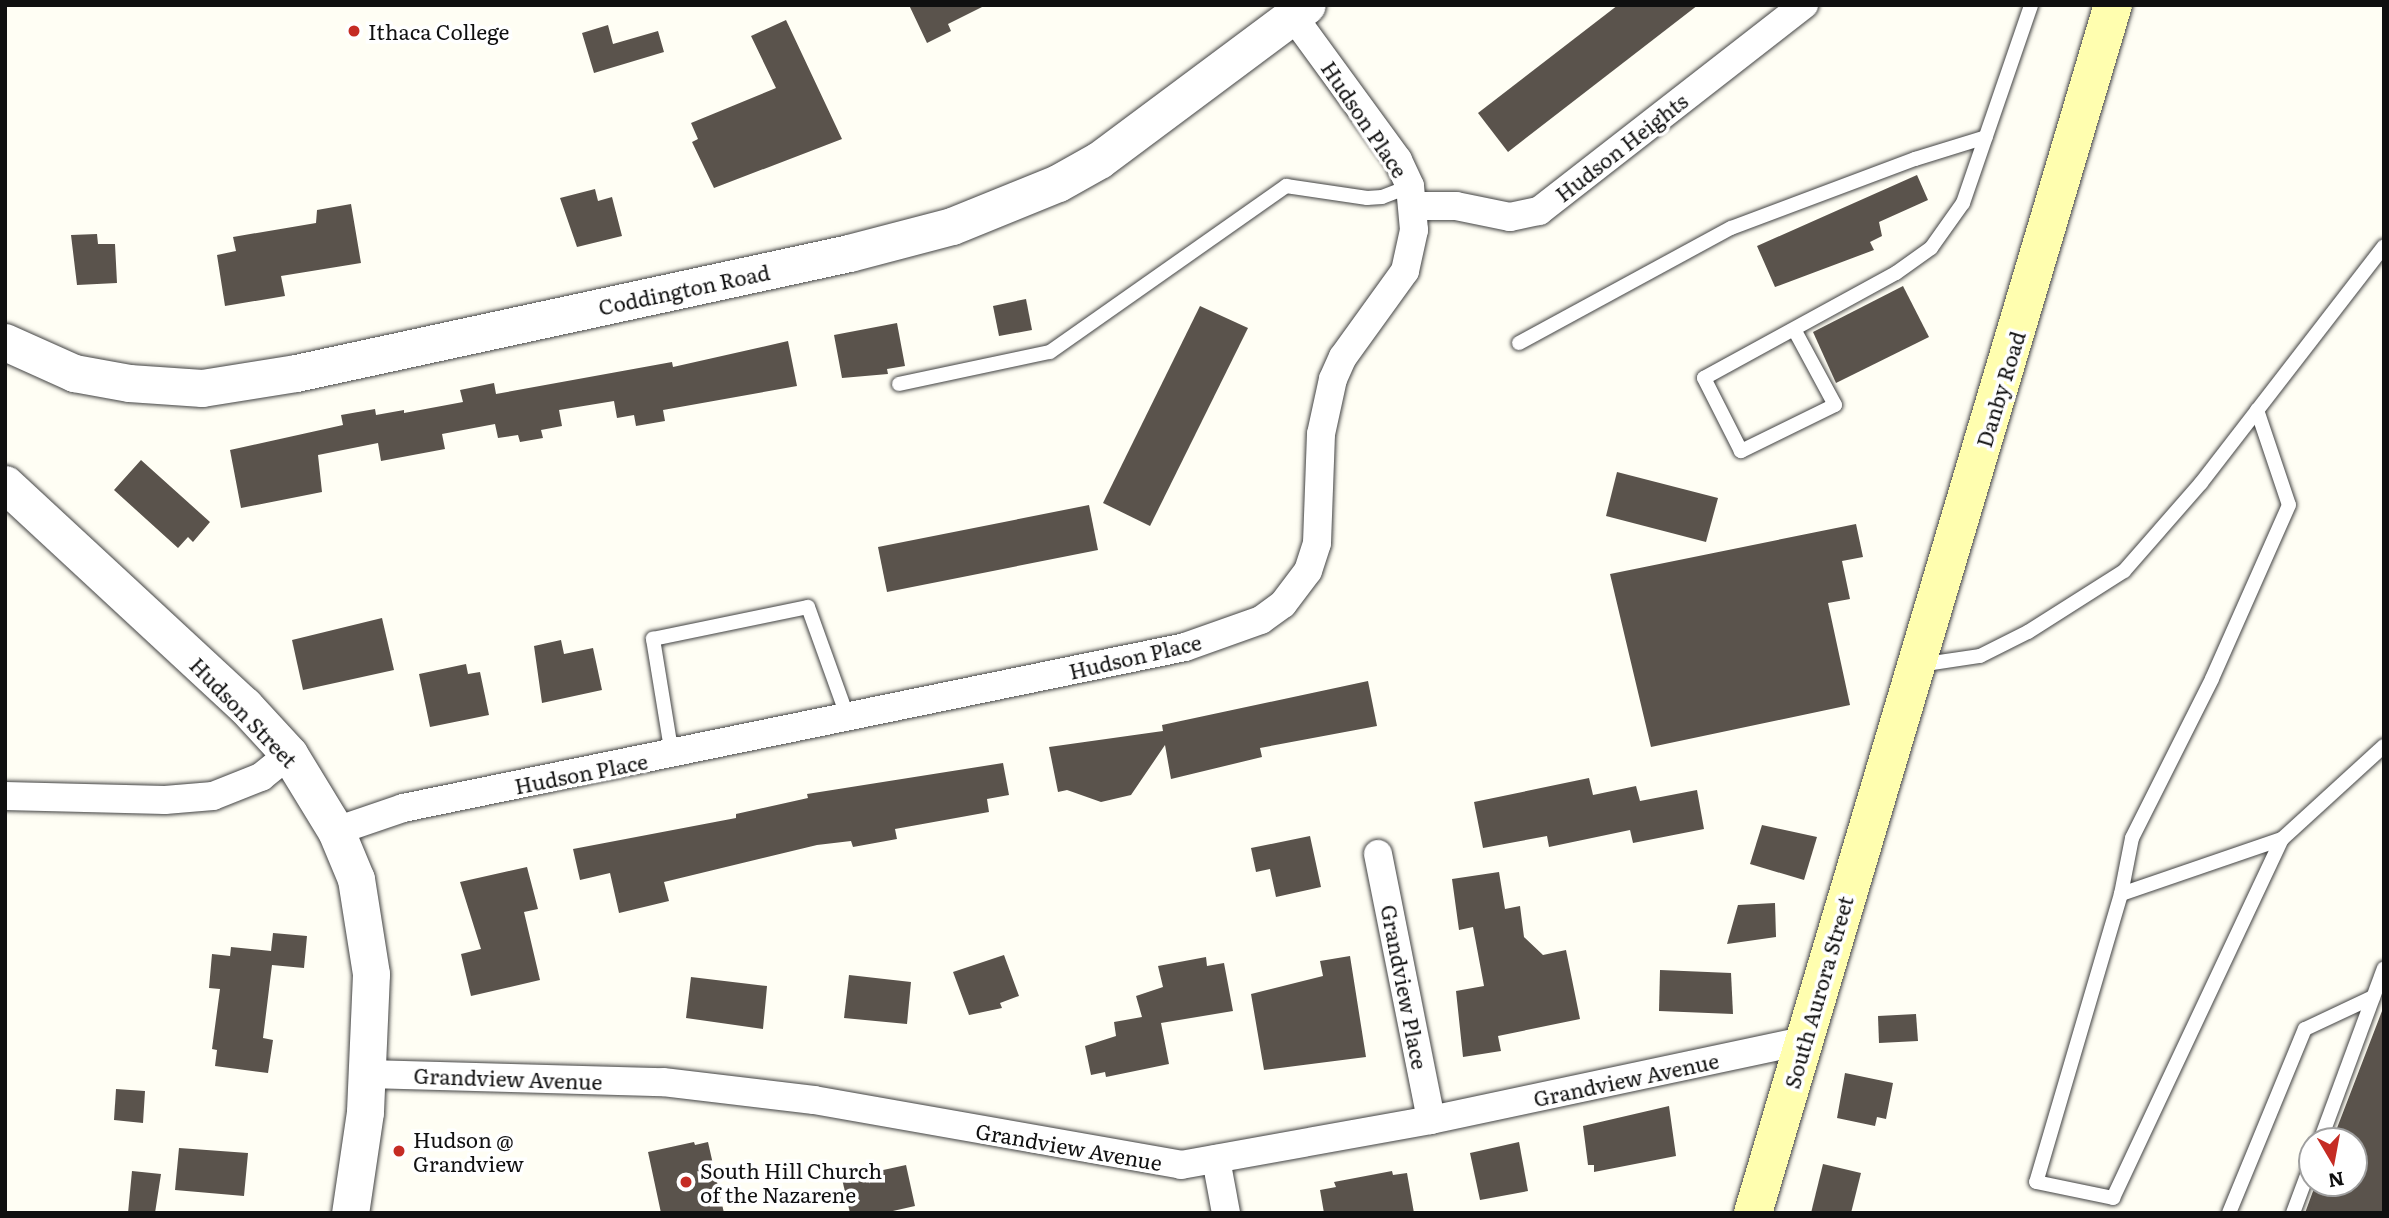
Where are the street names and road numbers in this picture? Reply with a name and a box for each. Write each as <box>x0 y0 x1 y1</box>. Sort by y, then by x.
street label: Hudson Place <box>1317 56 1413 182</box>
street label: Hudson Heights <box>1550 88 1692 206</box>
street label: Coddington Road <box>596 259 772 319</box>
street label: Danby Road <box>1970 328 2030 450</box>
street label: Hudson Place <box>1066 629 1204 683</box>
street label: Hudson Street <box>185 652 303 772</box>
street label: Hudson Place <box>512 748 650 798</box>
street label: South Aurora Street <box>1778 893 1858 1091</box>
street label: Grandview Place <box>1377 902 1433 1072</box>
street label: Grandview Avenue <box>1531 1047 1721 1111</box>
street label: Grandview Avenue <box>413 1062 603 1094</box>
street label: Grandview Avenue <box>974 1117 1164 1175</box>

